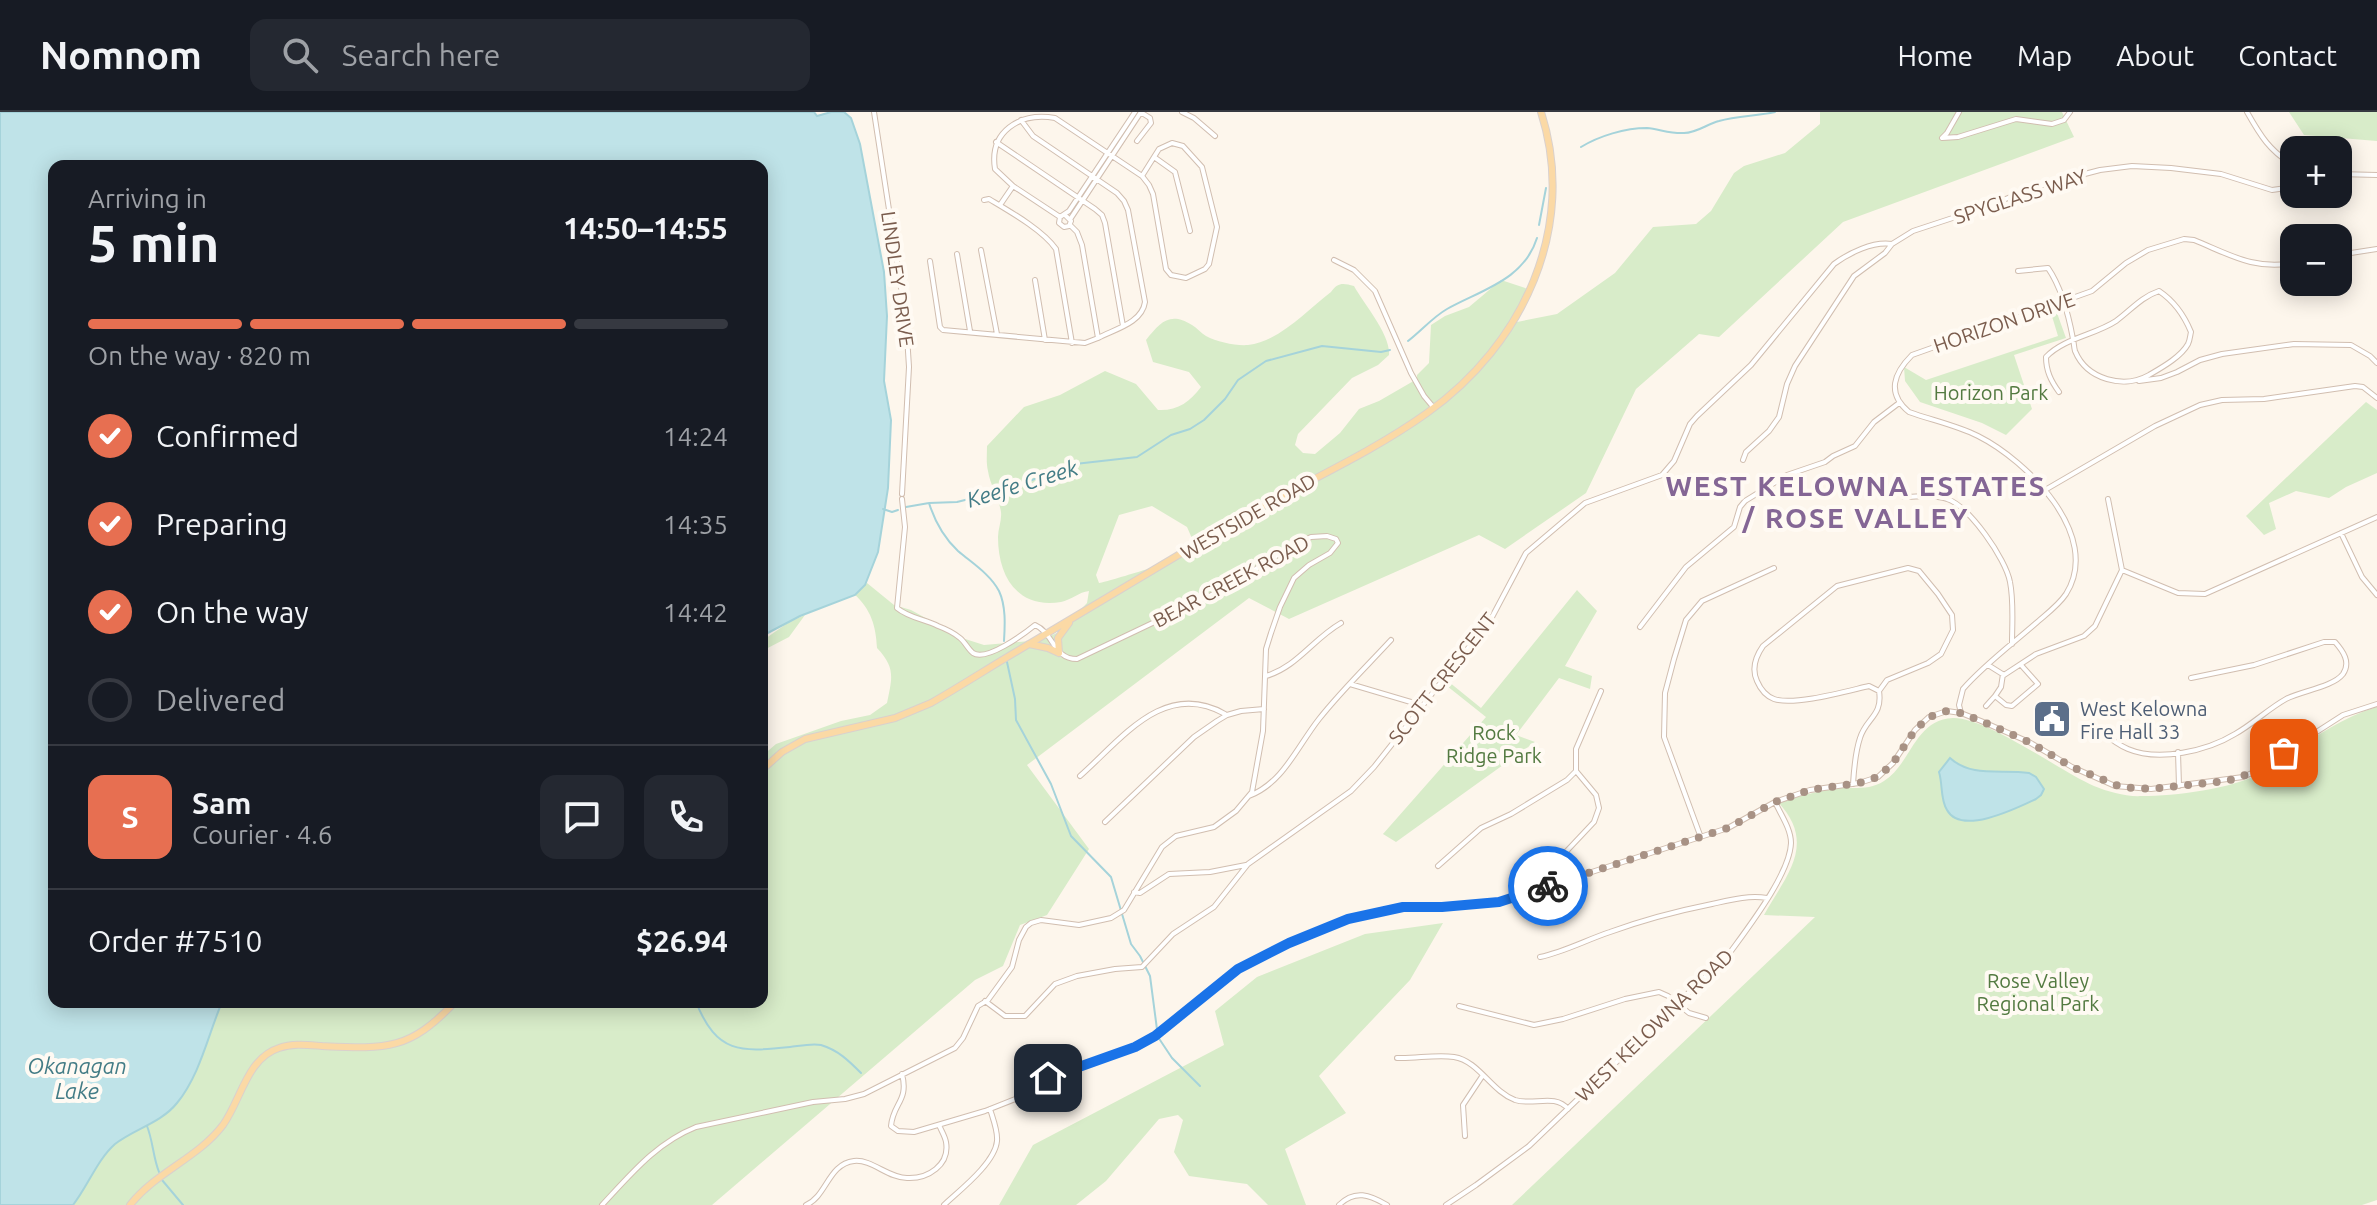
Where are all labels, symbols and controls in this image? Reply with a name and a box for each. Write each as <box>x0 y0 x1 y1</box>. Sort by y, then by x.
search box <box>250 19 810 91</box>
icon: search <box>278 33 322 77</box>
text: Nomnom <box>40 34 202 76</box>
text: Search here <box>342 38 500 72</box>
text: Home <box>1898 40 1973 71</box>
text: Map <box>2017 40 2072 71</box>
text: About <box>2116 40 2194 71</box>
text: Contact <box>2238 40 2337 71</box>
map controls <box>2280 136 2352 296</box>
button: + <box>2280 136 2352 208</box>
street label: SPYGLASS WAY <box>1951 164 2089 228</box>
text: Arriving in <box>88 184 207 213</box>
street label: LINDLEY DRIVE <box>877 210 919 348</box>
text: 14:50–14:55 <box>563 211 728 245</box>
text: 5 min <box>88 214 219 272</box>
button: − <box>2280 224 2352 296</box>
street label: HORIZON DRIVE <box>1930 287 2078 357</box>
text: On the way · 820 m <box>88 341 311 370</box>
park label: Horizon Park <box>1934 381 2048 404</box>
icon: check <box>88 414 132 458</box>
text: Confirmed <box>156 419 299 453</box>
text: 14:24 <box>663 422 728 451</box>
water label: Keefe Creek <box>963 454 1082 513</box>
street label: WESTSIDE ROAD <box>1177 468 1319 564</box>
district label: WEST KELOWNA ESTATES / ROSE VALLEY <box>1665 470 2047 533</box>
icon: check <box>88 502 132 546</box>
text: Preparing <box>156 507 288 541</box>
text: 14:35 <box>663 510 728 539</box>
street label: BEAR CREEK ROAD <box>1149 530 1313 632</box>
icon: check <box>88 590 132 634</box>
text: On the way <box>156 595 309 629</box>
text: 14:42 <box>663 598 728 627</box>
street label: SCOTT CRESCENT <box>1384 608 1500 748</box>
text: Delivered <box>156 683 285 717</box>
place label: West Kelowna Fire Hall 33 <box>2080 697 2207 743</box>
public building icon: West Kelowna Fire Hall 33 <box>2031 698 2073 740</box>
pin <box>2250 719 2318 787</box>
park label: Rock Ridge Park <box>1446 721 1542 767</box>
icon: bag <box>2262 731 2306 775</box>
button: chat <box>540 775 624 859</box>
button: phone <box>644 775 728 859</box>
text: Sam <box>192 786 251 820</box>
text: S <box>121 800 139 834</box>
text: Courier · 4.6 <box>192 820 332 849</box>
courier <box>1508 846 1588 926</box>
icon: bike <box>1526 864 1570 908</box>
text: Order #7510 <box>88 924 262 958</box>
text: $26.94 <box>636 924 728 958</box>
street label: WEST KELOWNA ROAD <box>1571 944 1737 1106</box>
park label: Rose Valley Regional Park <box>1977 969 2099 1015</box>
pin <box>1014 1044 1082 1112</box>
water label: Okanagan Lake <box>27 1053 127 1103</box>
icon: home <box>1026 1056 1070 1100</box>

